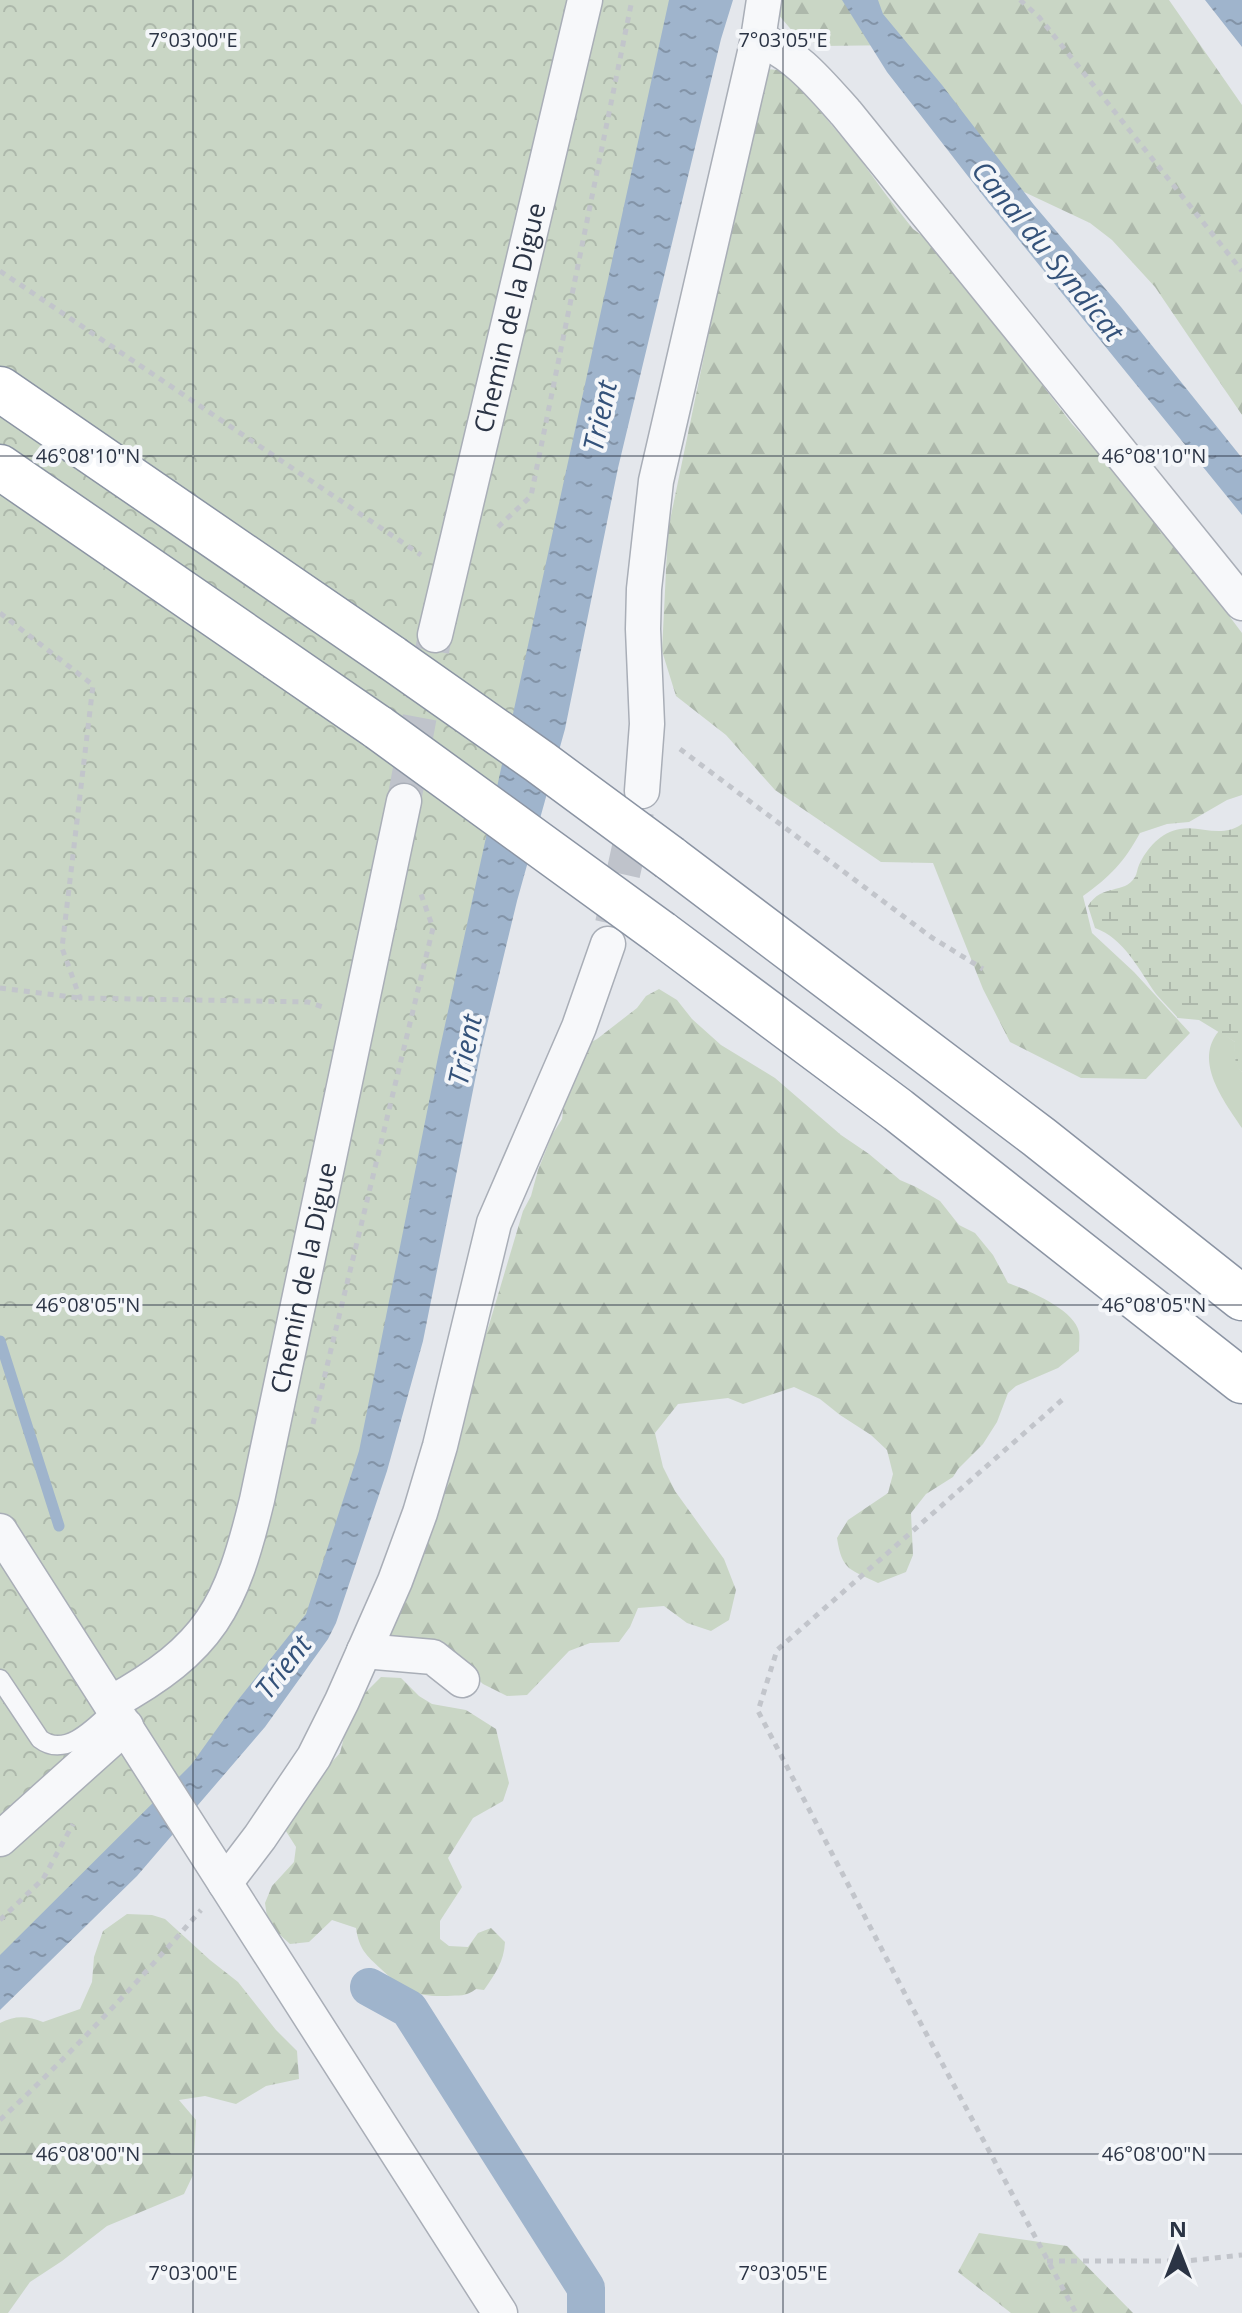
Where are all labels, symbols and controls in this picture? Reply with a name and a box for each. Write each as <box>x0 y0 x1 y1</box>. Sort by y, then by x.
text: 7°03'00"E <box>148 26 238 53</box>
text: 7°03'05"E <box>738 26 828 53</box>
water label: Canal du Syndicat <box>964 152 1135 350</box>
street label: Chemin de la Digue <box>464 199 554 436</box>
water label: Trient <box>573 375 625 455</box>
text: 46°08'10"N <box>36 442 140 469</box>
text: 46°08'10"N <box>1102 442 1206 469</box>
water label: Trient <box>438 1009 490 1089</box>
street label: Chemin de la Digue <box>261 1159 345 1397</box>
text: 46°08'05"N <box>36 1291 140 1318</box>
text: 46°08'05"N <box>1102 1291 1206 1318</box>
water label: Trient <box>245 1625 320 1706</box>
text: 46°08'00"N <box>36 2140 140 2167</box>
text: 46°08'00"N <box>1102 2140 1206 2167</box>
north arrow <box>1138 2209 1218 2289</box>
text: N <box>1169 2213 1187 2243</box>
text: 7°03'00"E <box>148 2259 238 2286</box>
text: 7°03'05"E <box>738 2259 828 2286</box>

